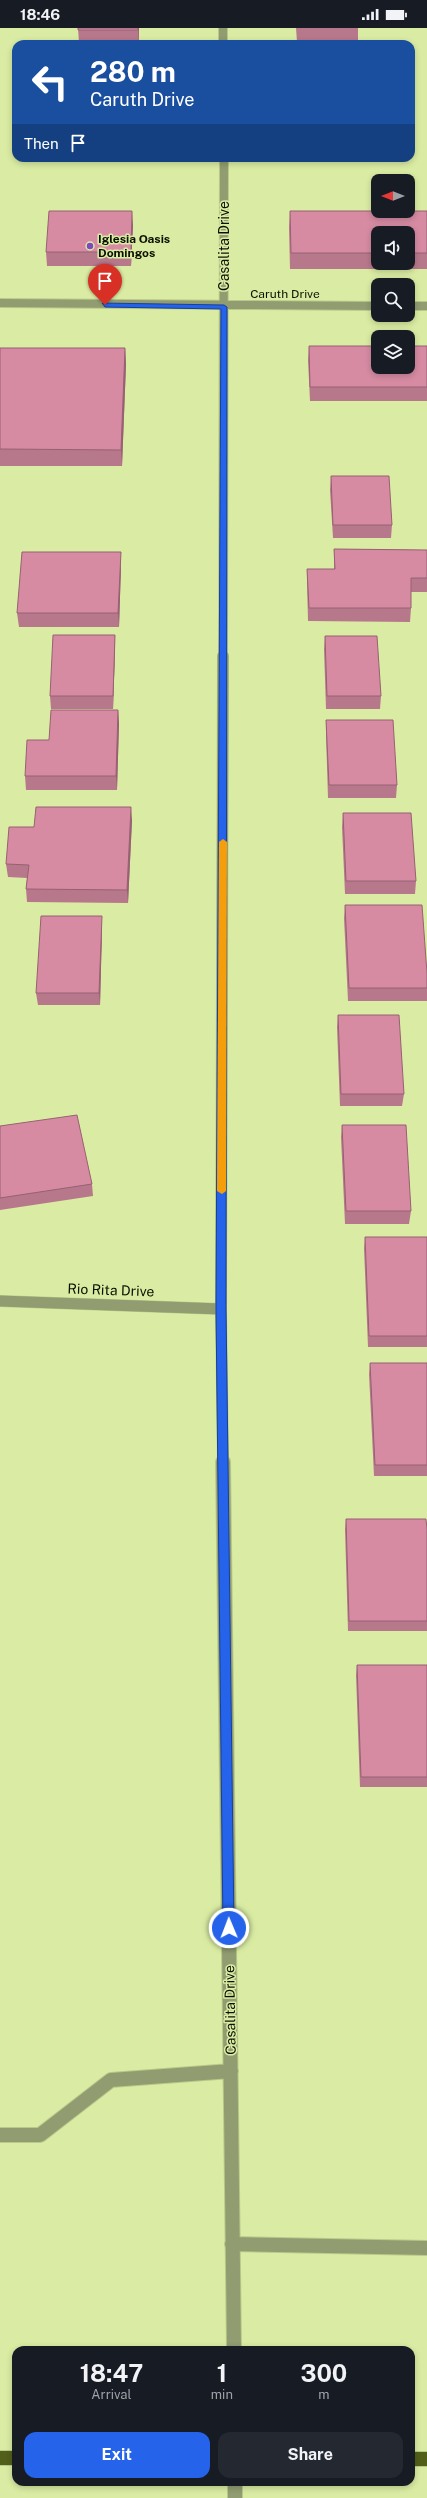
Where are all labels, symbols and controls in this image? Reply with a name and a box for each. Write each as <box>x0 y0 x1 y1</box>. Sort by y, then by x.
text: 18:46 <box>20 6 60 23</box>
text: 280 m <box>90 55 176 88</box>
icon: left <box>24 56 76 108</box>
text: Caruth Drive <box>90 89 195 110</box>
icon: arrive <box>67 132 89 154</box>
text: Then <box>24 135 59 152</box>
north arrow <box>371 174 415 218</box>
map controls <box>371 174 415 374</box>
street label: Casalita Drive <box>216 201 232 291</box>
button: sound <box>371 226 415 270</box>
place label: Iglesia Oasis Domingos <box>98 232 170 260</box>
marker: Iglesia Oasis Domingos <box>85 241 95 251</box>
pin <box>88 264 122 305</box>
icon: arrive <box>94 270 116 292</box>
button: search <box>371 278 415 322</box>
street label: Caruth Drive <box>250 287 320 301</box>
button: layers <box>371 330 415 374</box>
street label: Rio Rita Drive <box>67 1280 155 1300</box>
position arrow <box>208 1907 250 1949</box>
street label: Casalita Drive <box>221 1965 239 2055</box>
text: 18:47 <box>80 2359 143 2387</box>
text: 1 <box>217 2359 227 2387</box>
text: 300 <box>301 2359 347 2387</box>
text: Arrival <box>91 2387 132 2402</box>
text: min <box>211 2387 233 2402</box>
text: m <box>318 2387 330 2402</box>
button: Exit <box>24 2432 210 2478</box>
button: Share <box>218 2432 403 2478</box>

